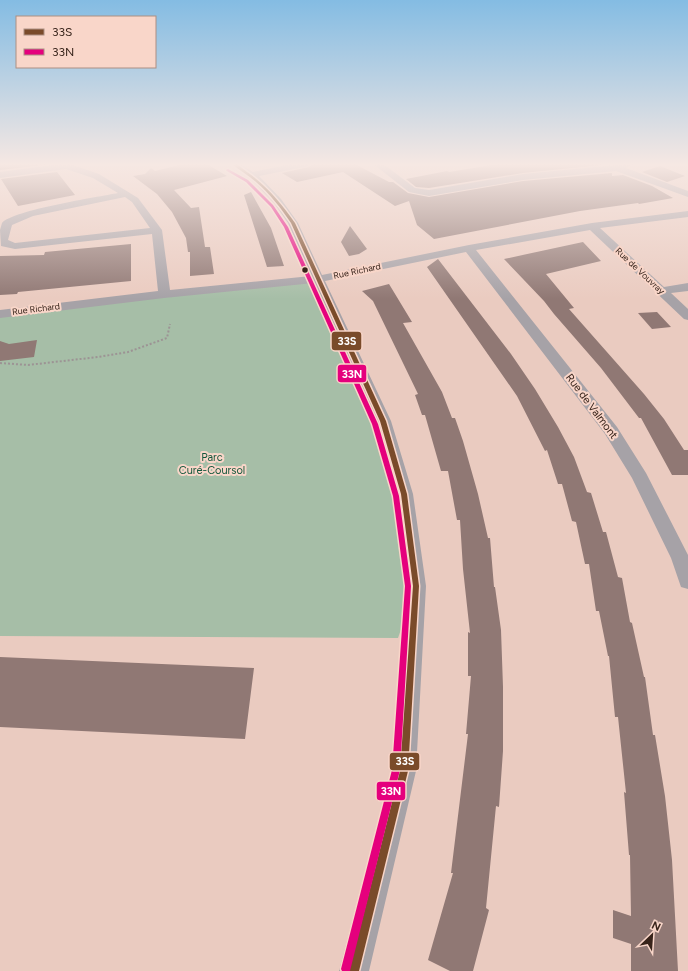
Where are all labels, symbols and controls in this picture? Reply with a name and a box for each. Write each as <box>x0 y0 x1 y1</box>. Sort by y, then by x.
legend <box>16 16 156 68</box>
text: 33S <box>52 25 72 39</box>
text: 33N <box>52 45 74 59</box>
street label: Rue de Vouvray <box>613 245 667 296</box>
street label: Rue Richard <box>332 260 382 281</box>
unlabelled marker <box>300 265 310 275</box>
street label: Rue Richard <box>11 300 61 317</box>
line badge: 33S <box>331 331 362 351</box>
text: 33S <box>338 335 357 348</box>
line badge: 33N <box>337 364 367 383</box>
text: 33N <box>342 368 362 381</box>
street label: Rue de Valmont <box>563 371 620 441</box>
park label: Parc Curé-Coursol <box>179 451 245 477</box>
line badge: 33S <box>389 752 420 771</box>
text: 33S <box>396 755 415 768</box>
line badge: 33N <box>376 781 406 801</box>
text: 33N <box>381 785 401 798</box>
north arrow <box>632 915 672 955</box>
text: N <box>649 919 663 934</box>

